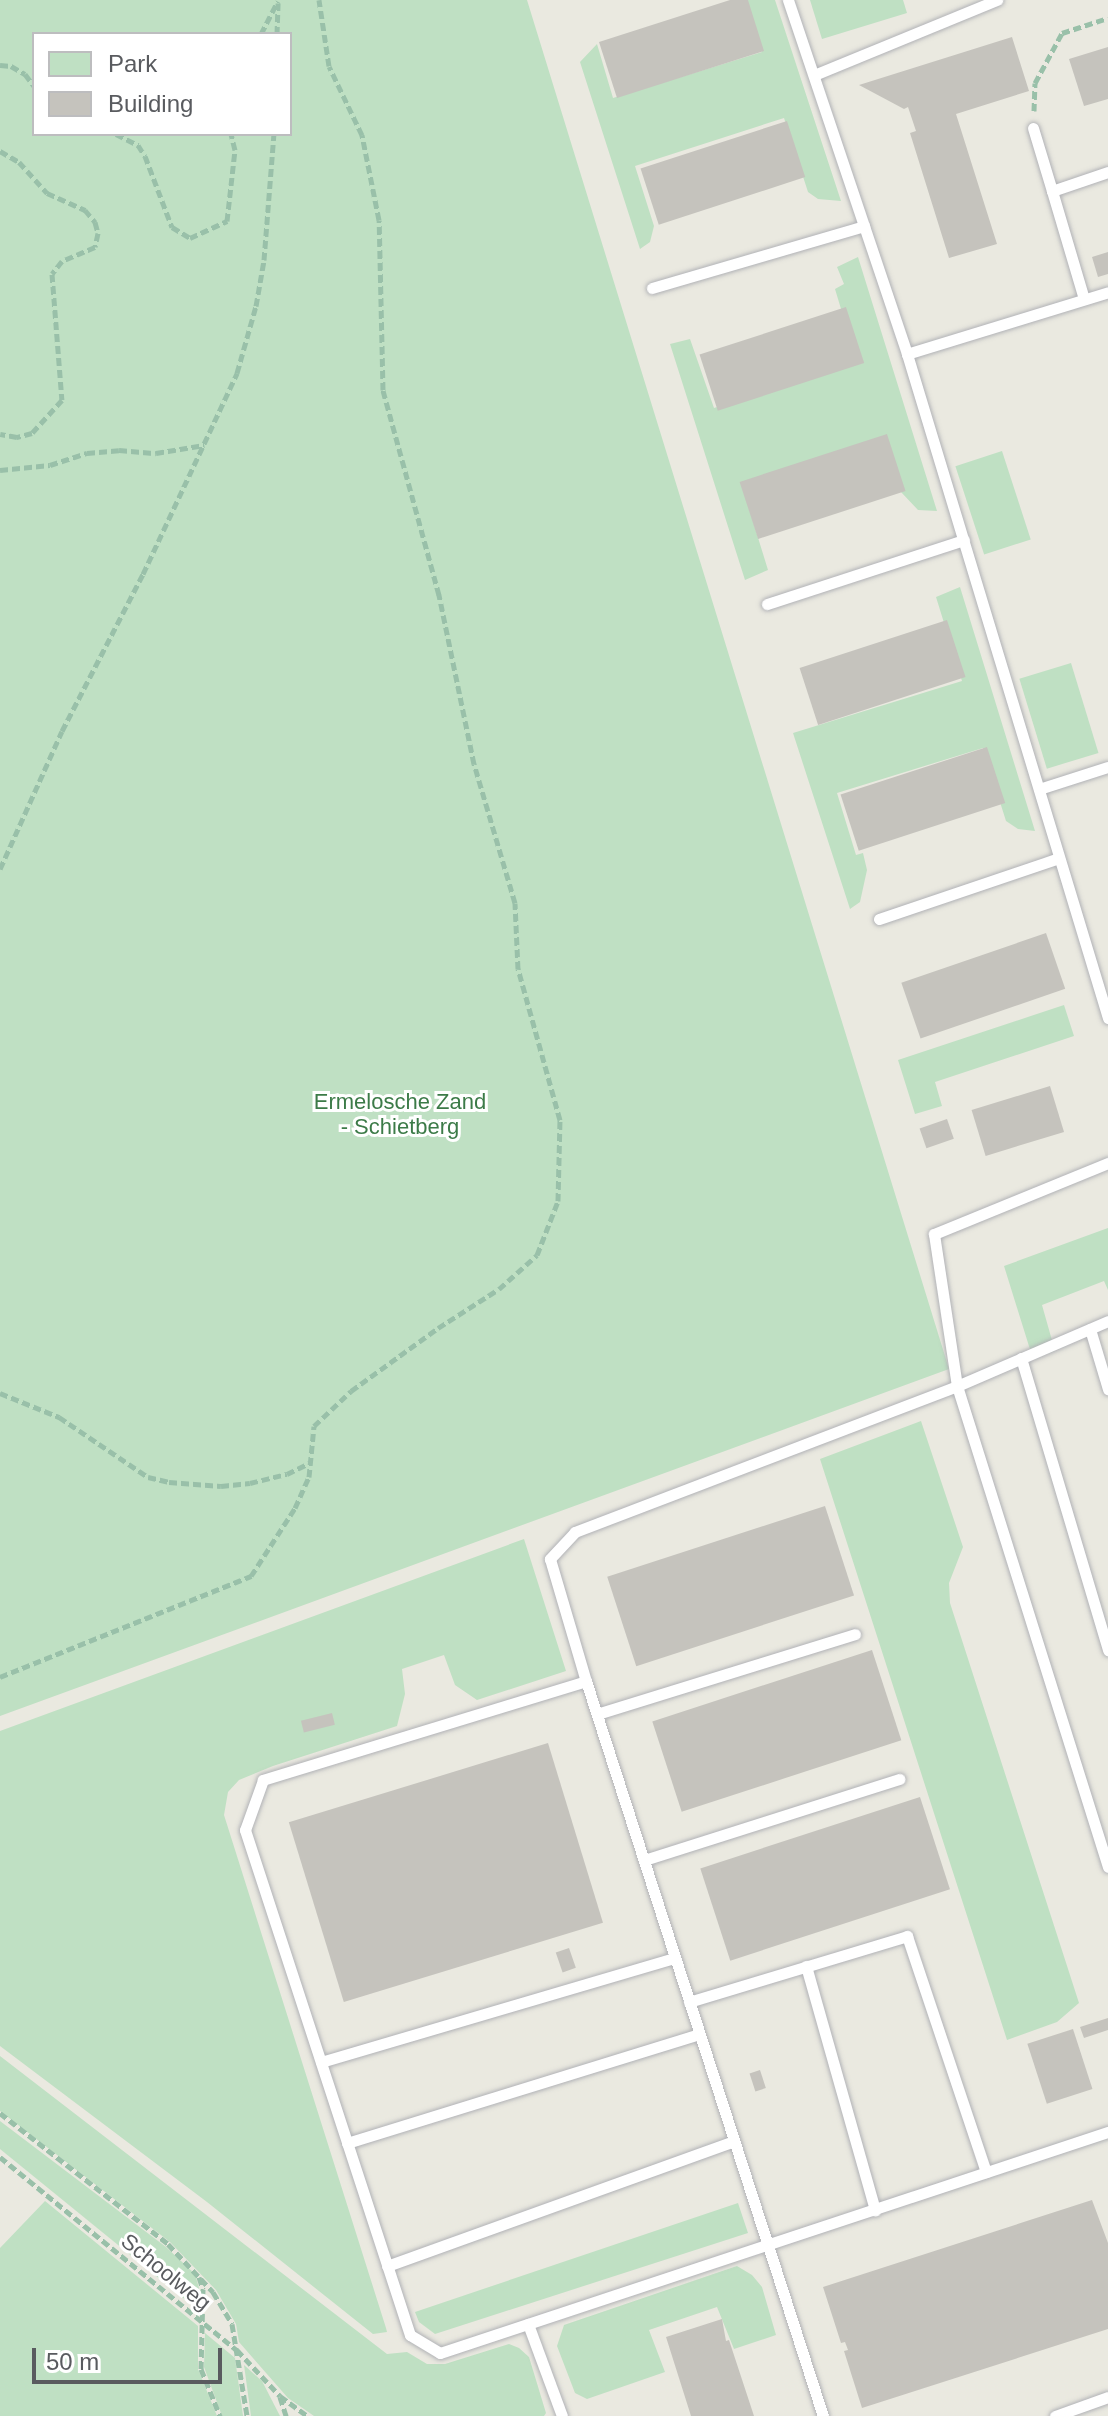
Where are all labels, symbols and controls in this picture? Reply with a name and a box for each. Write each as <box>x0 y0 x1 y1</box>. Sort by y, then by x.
legend <box>32 32 292 136</box>
text: Park <box>108 50 157 77</box>
text: Building <box>108 90 193 117</box>
park label: Ermelosche Zand - Schietberg <box>314 1088 486 1140</box>
street label: Schoolweg <box>116 2228 216 2316</box>
scale bar <box>36 2332 226 2382</box>
text: 50 m <box>46 2348 99 2375</box>

